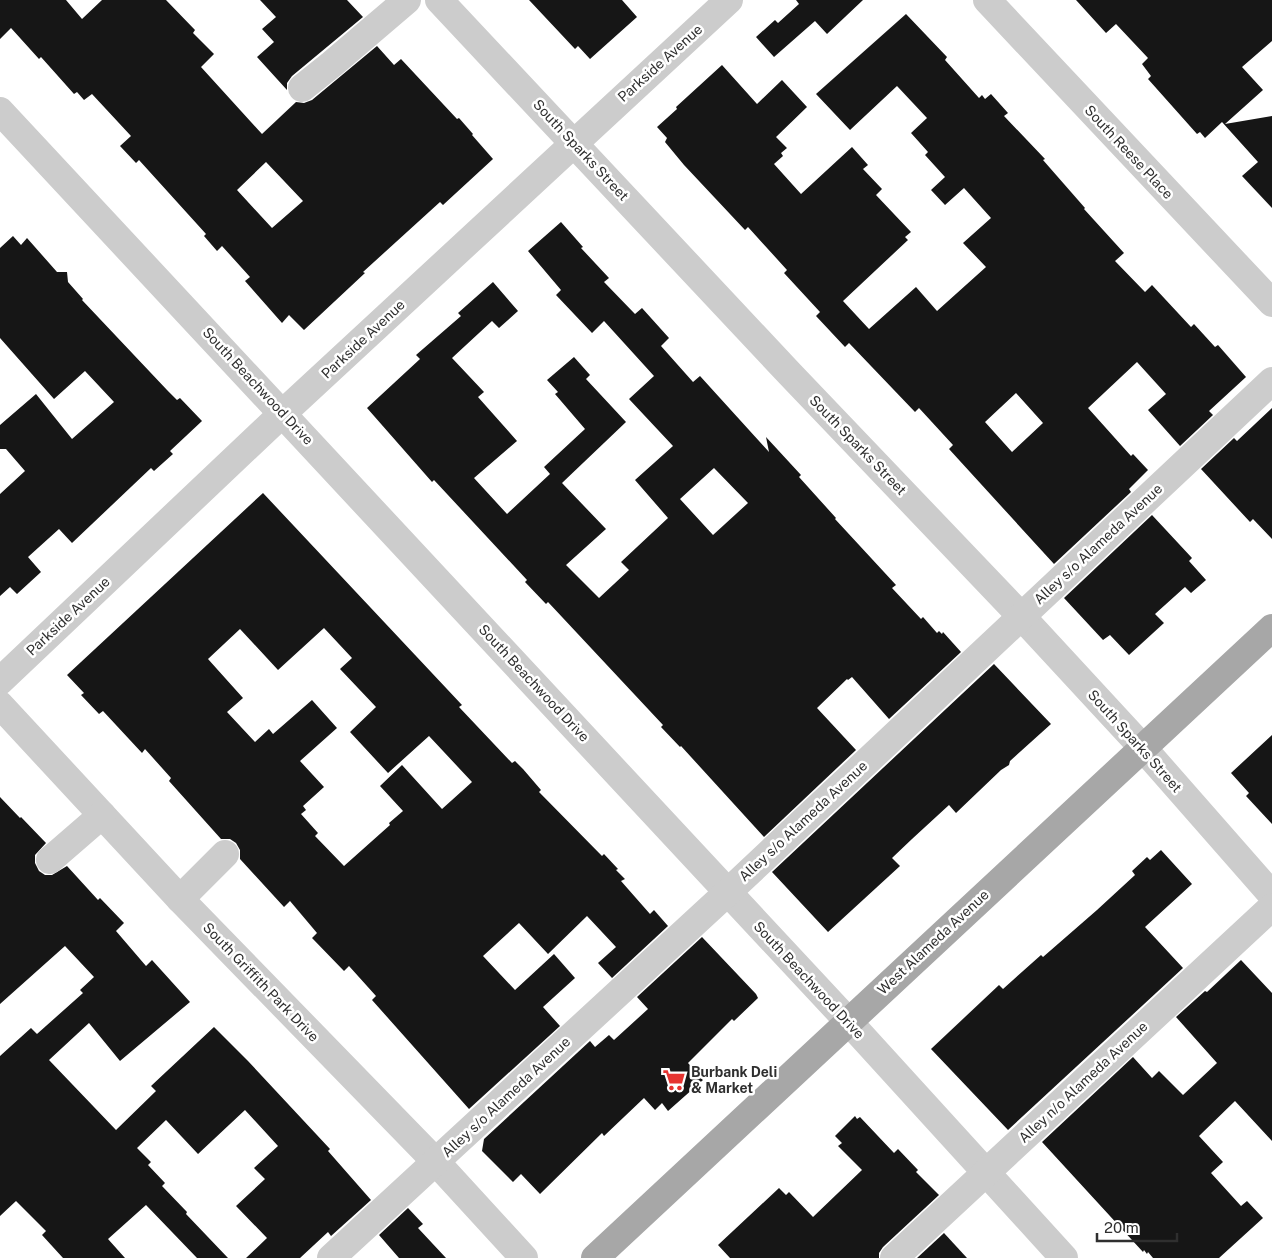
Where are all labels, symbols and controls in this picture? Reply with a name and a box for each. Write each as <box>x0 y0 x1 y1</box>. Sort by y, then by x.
street label: Parkside Avenue <box>615 21 705 105</box>
street label: South Sparks Street <box>530 96 632 204</box>
street label: South Reese Place <box>1082 102 1177 202</box>
street label: Parkside Avenue <box>318 296 408 382</box>
street label: South Beachwood Drive <box>199 324 317 448</box>
street label: South Sparks Street <box>806 392 910 498</box>
street label: Alley s/o Alameda Avenue <box>1031 480 1165 608</box>
street label: Parkside Avenue <box>23 573 113 659</box>
street label: South Beachwood Drive <box>475 621 593 745</box>
street label: South Sparks Street <box>1085 687 1185 795</box>
street label: Alley s/o Alameda Avenue <box>736 757 870 885</box>
street label: West Alameda Avenue <box>874 886 992 998</box>
street label: South Beachwood Drive <box>750 918 868 1042</box>
street label: South Griffith Park Drive <box>200 919 322 1045</box>
street label: Alley n/o Alameda Avenue <box>1015 1018 1151 1146</box>
street label: Alley s/o Alameda Avenue <box>439 1033 573 1161</box>
place label: Burbank Deli & Market <box>691 1064 777 1096</box>
supermarket icon: Burbank Deli & Market <box>661 1067 687 1093</box>
scale bar <box>1097 1210 1177 1242</box>
text: 20 m <box>1104 1219 1139 1236</box>

